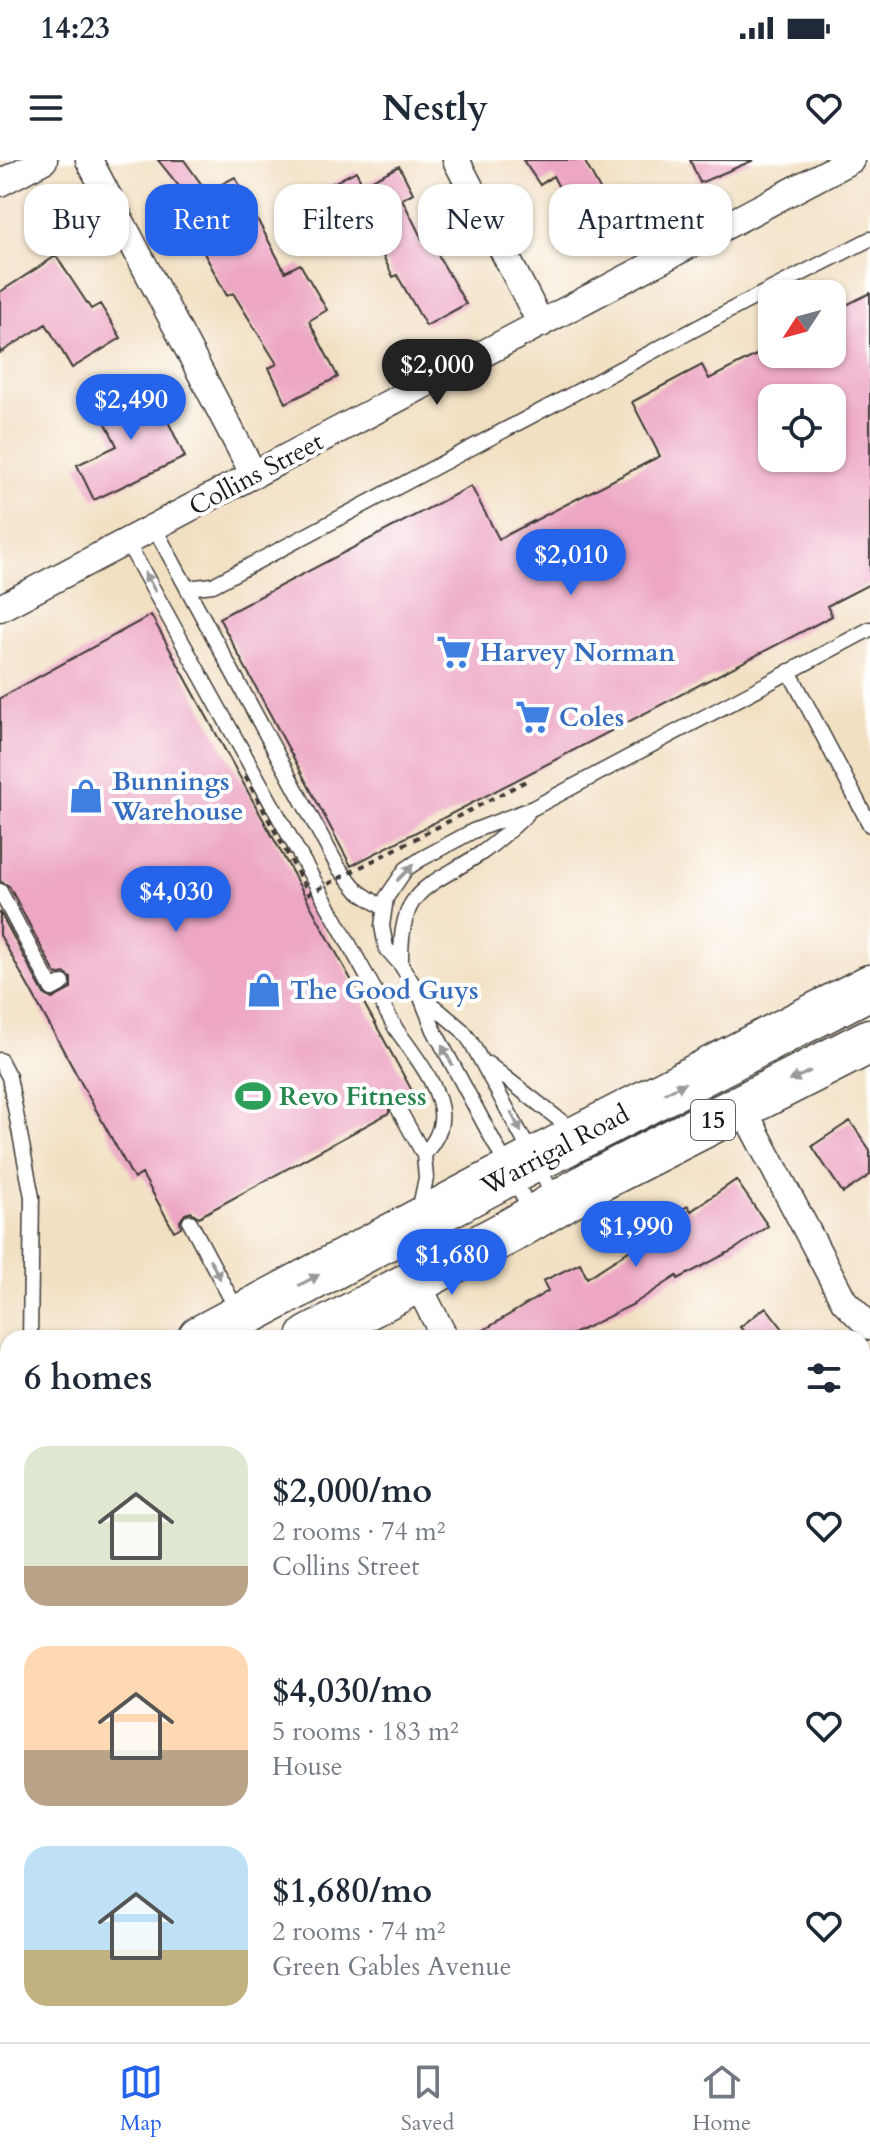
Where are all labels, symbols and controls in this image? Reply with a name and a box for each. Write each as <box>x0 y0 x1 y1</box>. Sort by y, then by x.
text: 14:23 <box>40 8 110 49</box>
text: Nestly <box>382 84 488 133</box>
icon: menu <box>24 86 68 130</box>
icon: heart <box>802 86 846 130</box>
chip: Buy <box>24 184 129 256</box>
chip: Rent <box>145 184 258 256</box>
chip: Filters <box>274 184 402 256</box>
chip: New <box>418 184 533 256</box>
chip: Apartment <box>549 184 732 256</box>
north arrow <box>758 280 846 368</box>
map controls <box>758 280 846 472</box>
pin: $2,000 <box>372 339 502 407</box>
text: $2,000 <box>400 347 474 382</box>
pin: $2,490 <box>66 374 196 442</box>
text: $2,490 <box>94 382 168 417</box>
button: locate <box>758 384 846 472</box>
street label: Collins Street <box>183 424 329 524</box>
pin: $2,010 <box>506 529 636 597</box>
text: $2,010 <box>534 537 608 572</box>
one-way arrow <box>143 571 157 593</box>
supermarket icon: Harvey Norman <box>435 633 473 671</box>
place label: Harvey Norman <box>480 635 676 670</box>
supermarket icon: Coles <box>514 698 552 736</box>
place label: Coles <box>559 700 624 735</box>
place label: Bunnings Warehouse <box>111 764 243 829</box>
shop icon: Bunnings Warehouse <box>67 777 105 815</box>
one-way arrow <box>395 864 414 883</box>
pin: $4,030 <box>111 866 241 934</box>
text: $4,030 <box>139 874 213 909</box>
shop icon: The Good Guys <box>245 971 283 1009</box>
place label: The Good Guys <box>290 973 479 1008</box>
one-way arrow <box>441 1044 454 1067</box>
one-way arrow <box>789 1069 812 1083</box>
sports icon: Revo Fitness <box>234 1077 272 1115</box>
place label: Revo Fitness <box>279 1079 427 1114</box>
one-way arrow <box>663 1081 686 1094</box>
street label: Warrigal Road <box>474 1096 635 1204</box>
road number: 15 <box>691 1100 735 1140</box>
one-way arrow <box>509 1111 522 1134</box>
pin: $1,990 <box>571 1201 701 1269</box>
text: $1,990 <box>599 1209 673 1244</box>
pin: $1,680 <box>387 1229 517 1297</box>
text: $1,680 <box>415 1237 489 1272</box>
one-way arrow <box>209 1258 222 1281</box>
one-way arrow <box>298 1274 320 1288</box>
text: 6 homes <box>24 1355 152 1401</box>
icon: filters <box>802 1356 846 1400</box>
text: $2,000/mo <box>272 1468 432 1514</box>
icon: home <box>88 1478 184 1574</box>
icon: heart <box>802 1504 846 1548</box>
text: 2 rooms · 74 m² <box>272 1514 445 1549</box>
text: Collins Street <box>272 1549 419 1584</box>
text: $4,030/mo <box>272 1668 432 1714</box>
icon: home <box>88 1678 184 1774</box>
icon: heart <box>802 1704 846 1748</box>
text: 5 rooms · 183 m² <box>272 1714 459 1749</box>
text: House <box>272 1749 343 1784</box>
text: $1,680/mo <box>272 1868 432 1914</box>
icon: home <box>88 1878 184 1974</box>
icon: heart <box>802 1904 846 1948</box>
text: 2 rooms · 74 m² <box>272 1914 445 1949</box>
text: Green Gables Avenue <box>272 1949 512 1984</box>
tab: Map <box>119 2060 163 2138</box>
tab: Saved <box>401 2060 454 2138</box>
tab: Home <box>692 2060 751 2138</box>

